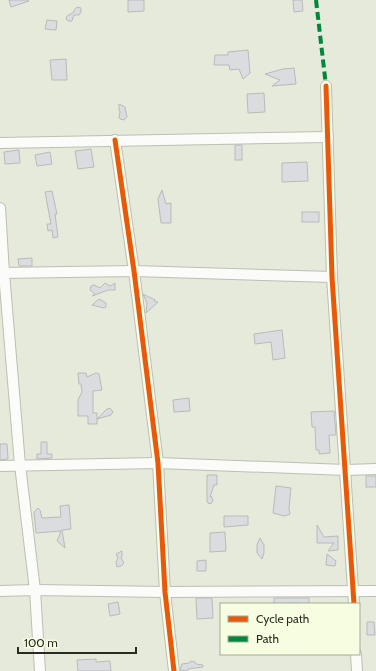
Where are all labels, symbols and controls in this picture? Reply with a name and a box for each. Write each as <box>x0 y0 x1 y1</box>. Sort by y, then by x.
legend <box>220 603 360 655</box>
text: Cycle path <box>256 611 309 626</box>
scale bar <box>18 629 136 655</box>
text: Path <box>256 631 279 646</box>
text: 100 m <box>24 635 58 650</box>

